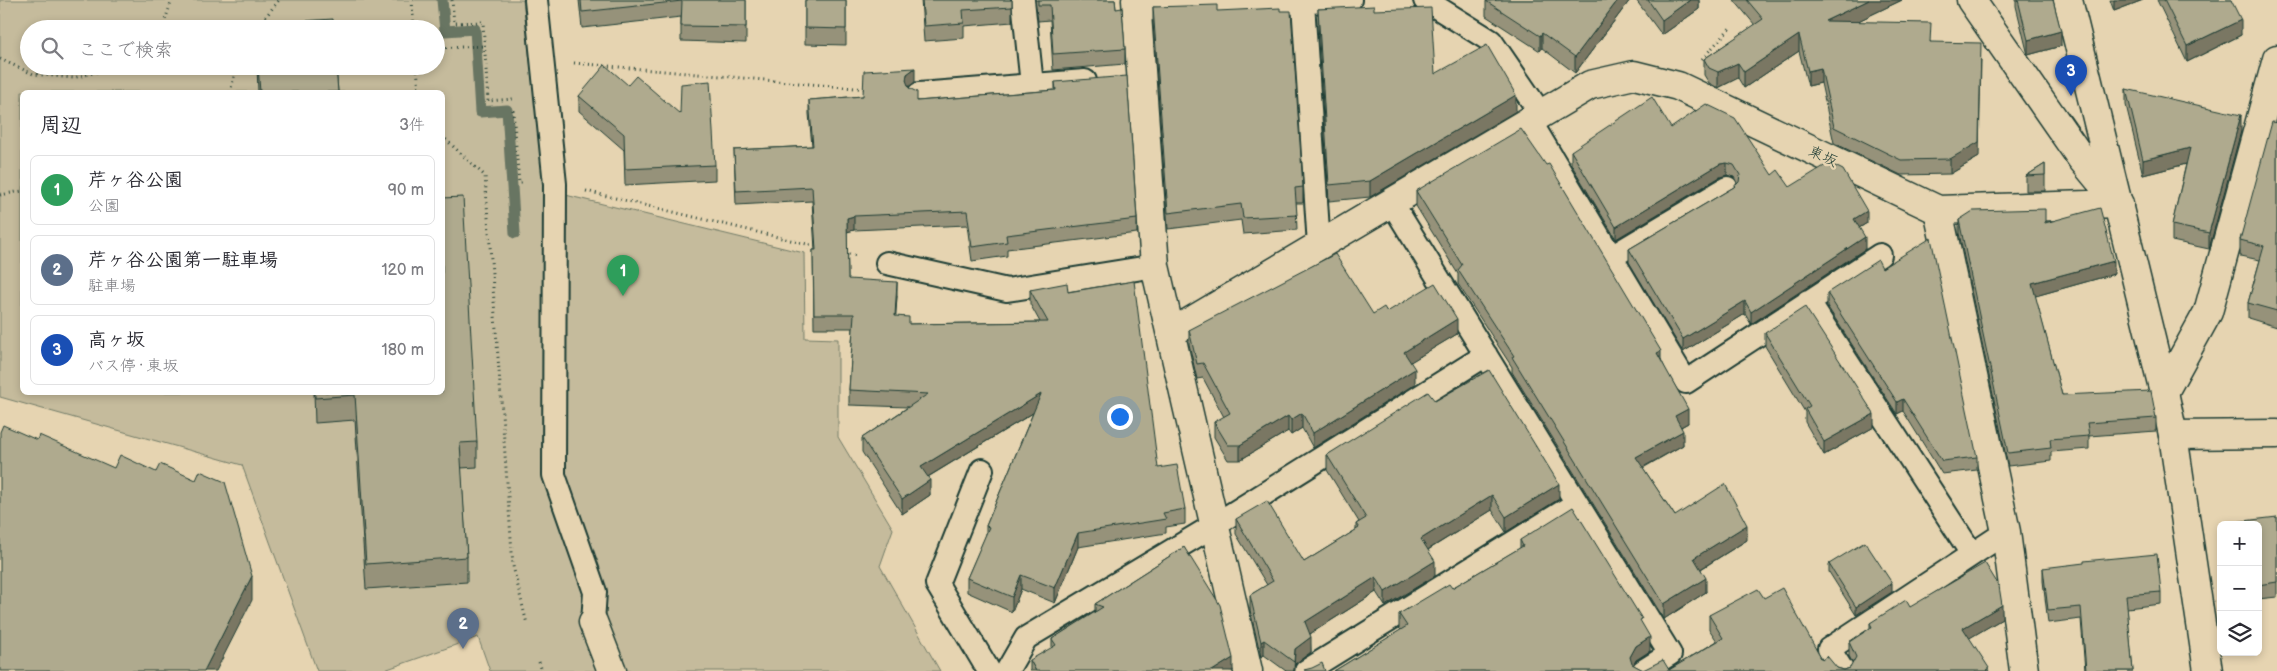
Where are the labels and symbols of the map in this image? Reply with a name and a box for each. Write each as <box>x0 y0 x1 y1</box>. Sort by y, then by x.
pin: 3 <box>2055 55 2087 96</box>
street label: 東坂 <box>1805 142 1840 171</box>
pin: 1 <box>607 255 639 296</box>
your location <box>1107 404 1133 430</box>
pin: 2 <box>447 608 479 649</box>

